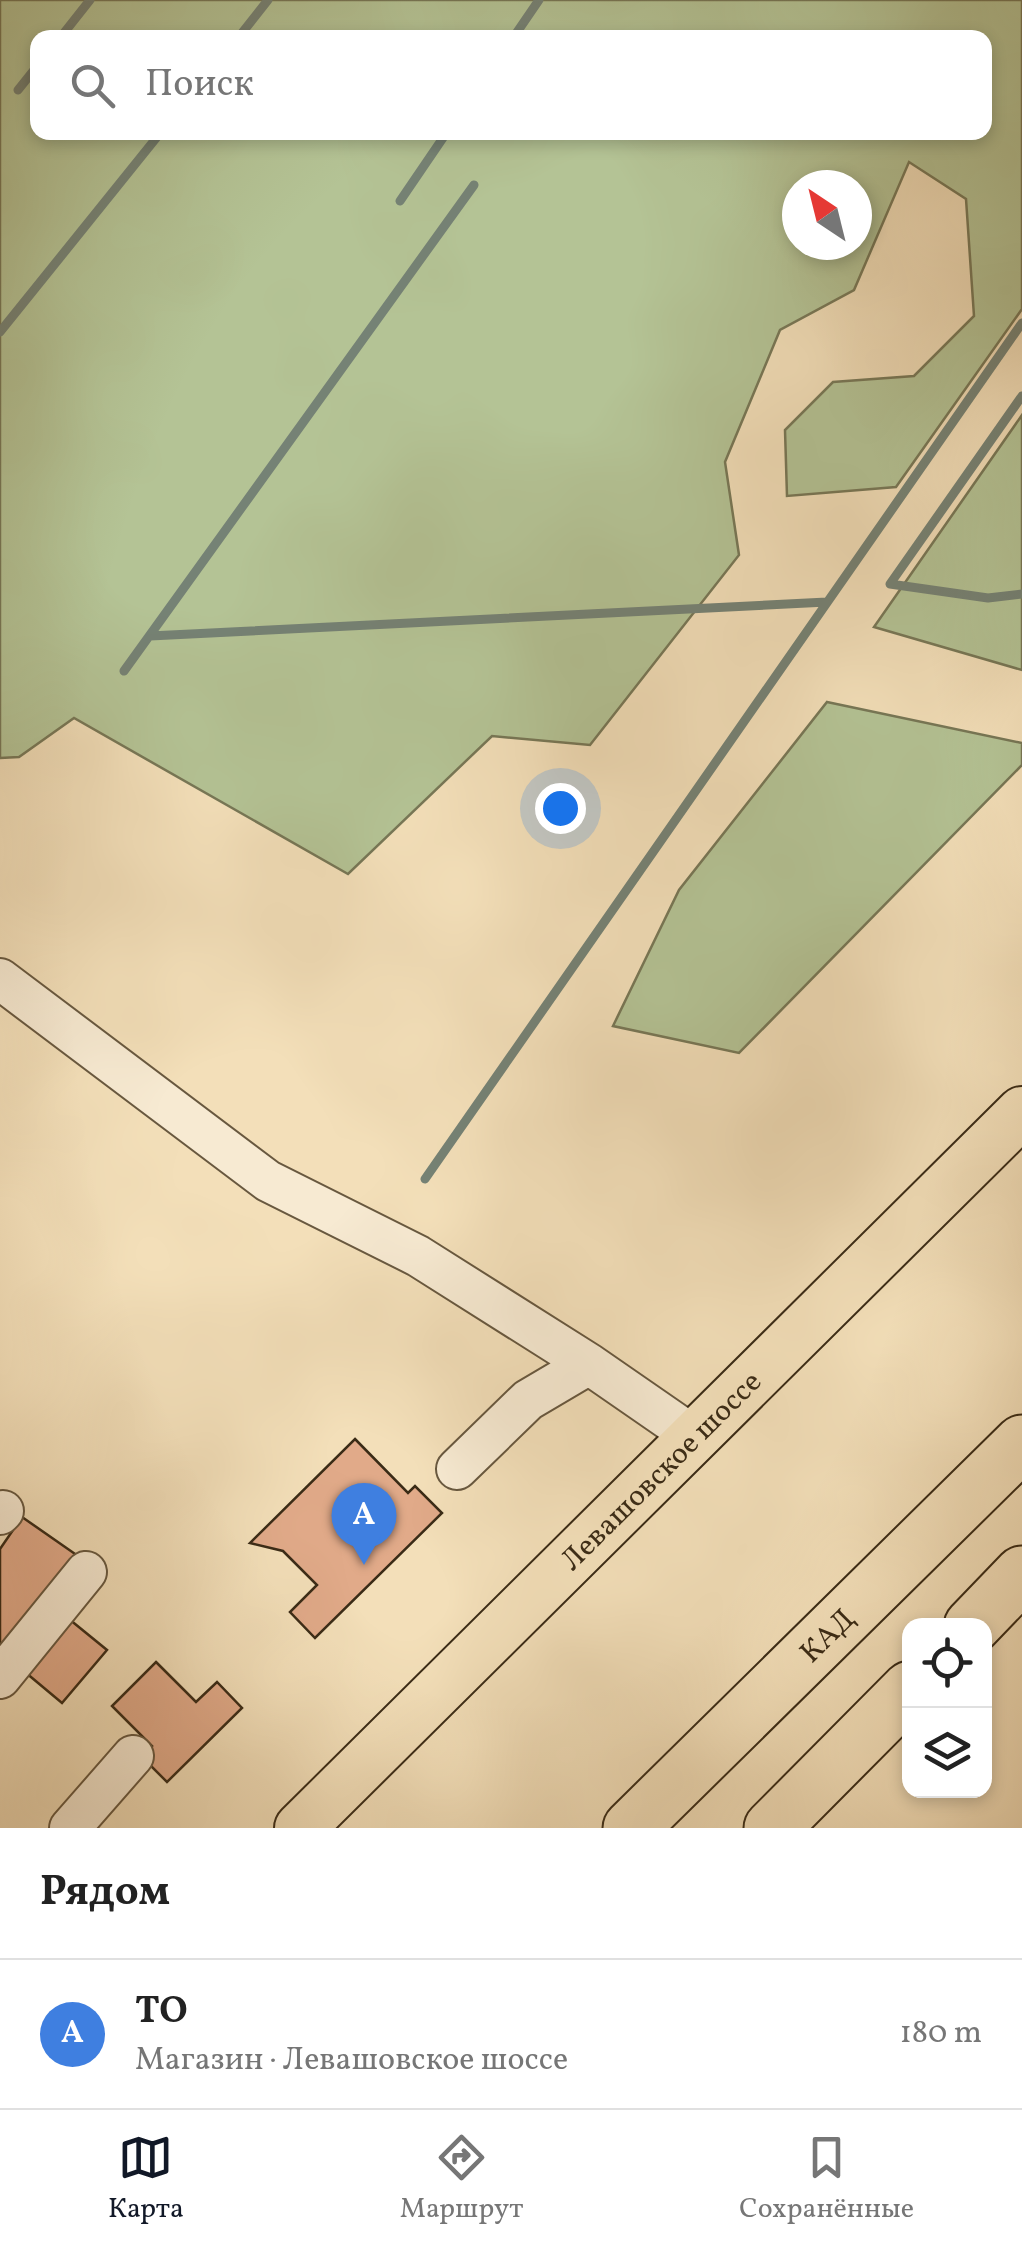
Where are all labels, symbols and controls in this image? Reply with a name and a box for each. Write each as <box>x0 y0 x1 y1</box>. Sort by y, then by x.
search box <box>30 30 992 140</box>
icon: search <box>65 58 120 113</box>
text: Поиск <box>145 59 254 112</box>
north arrow <box>782 170 872 260</box>
your location <box>535 783 586 834</box>
street label: Левашовское шоссе <box>552 1362 772 1581</box>
pin: A <box>332 1482 396 1565</box>
street label: КАД <box>791 1599 866 1674</box>
map controls <box>902 1618 992 1798</box>
button: locate <box>902 1618 992 1708</box>
button: layers <box>902 1708 992 1798</box>
text: Рядом <box>40 1864 170 1923</box>
text: ТО <box>135 1986 188 2039</box>
text: A <box>61 2012 84 2056</box>
text: 180 m <box>899 2012 982 2056</box>
text: Магазин · Левашовское шоссе <box>135 2039 568 2083</box>
tab: Карта <box>108 2130 184 2229</box>
tab: Маршрут <box>400 2130 523 2229</box>
tab: Сохранённые <box>739 2130 914 2229</box>

